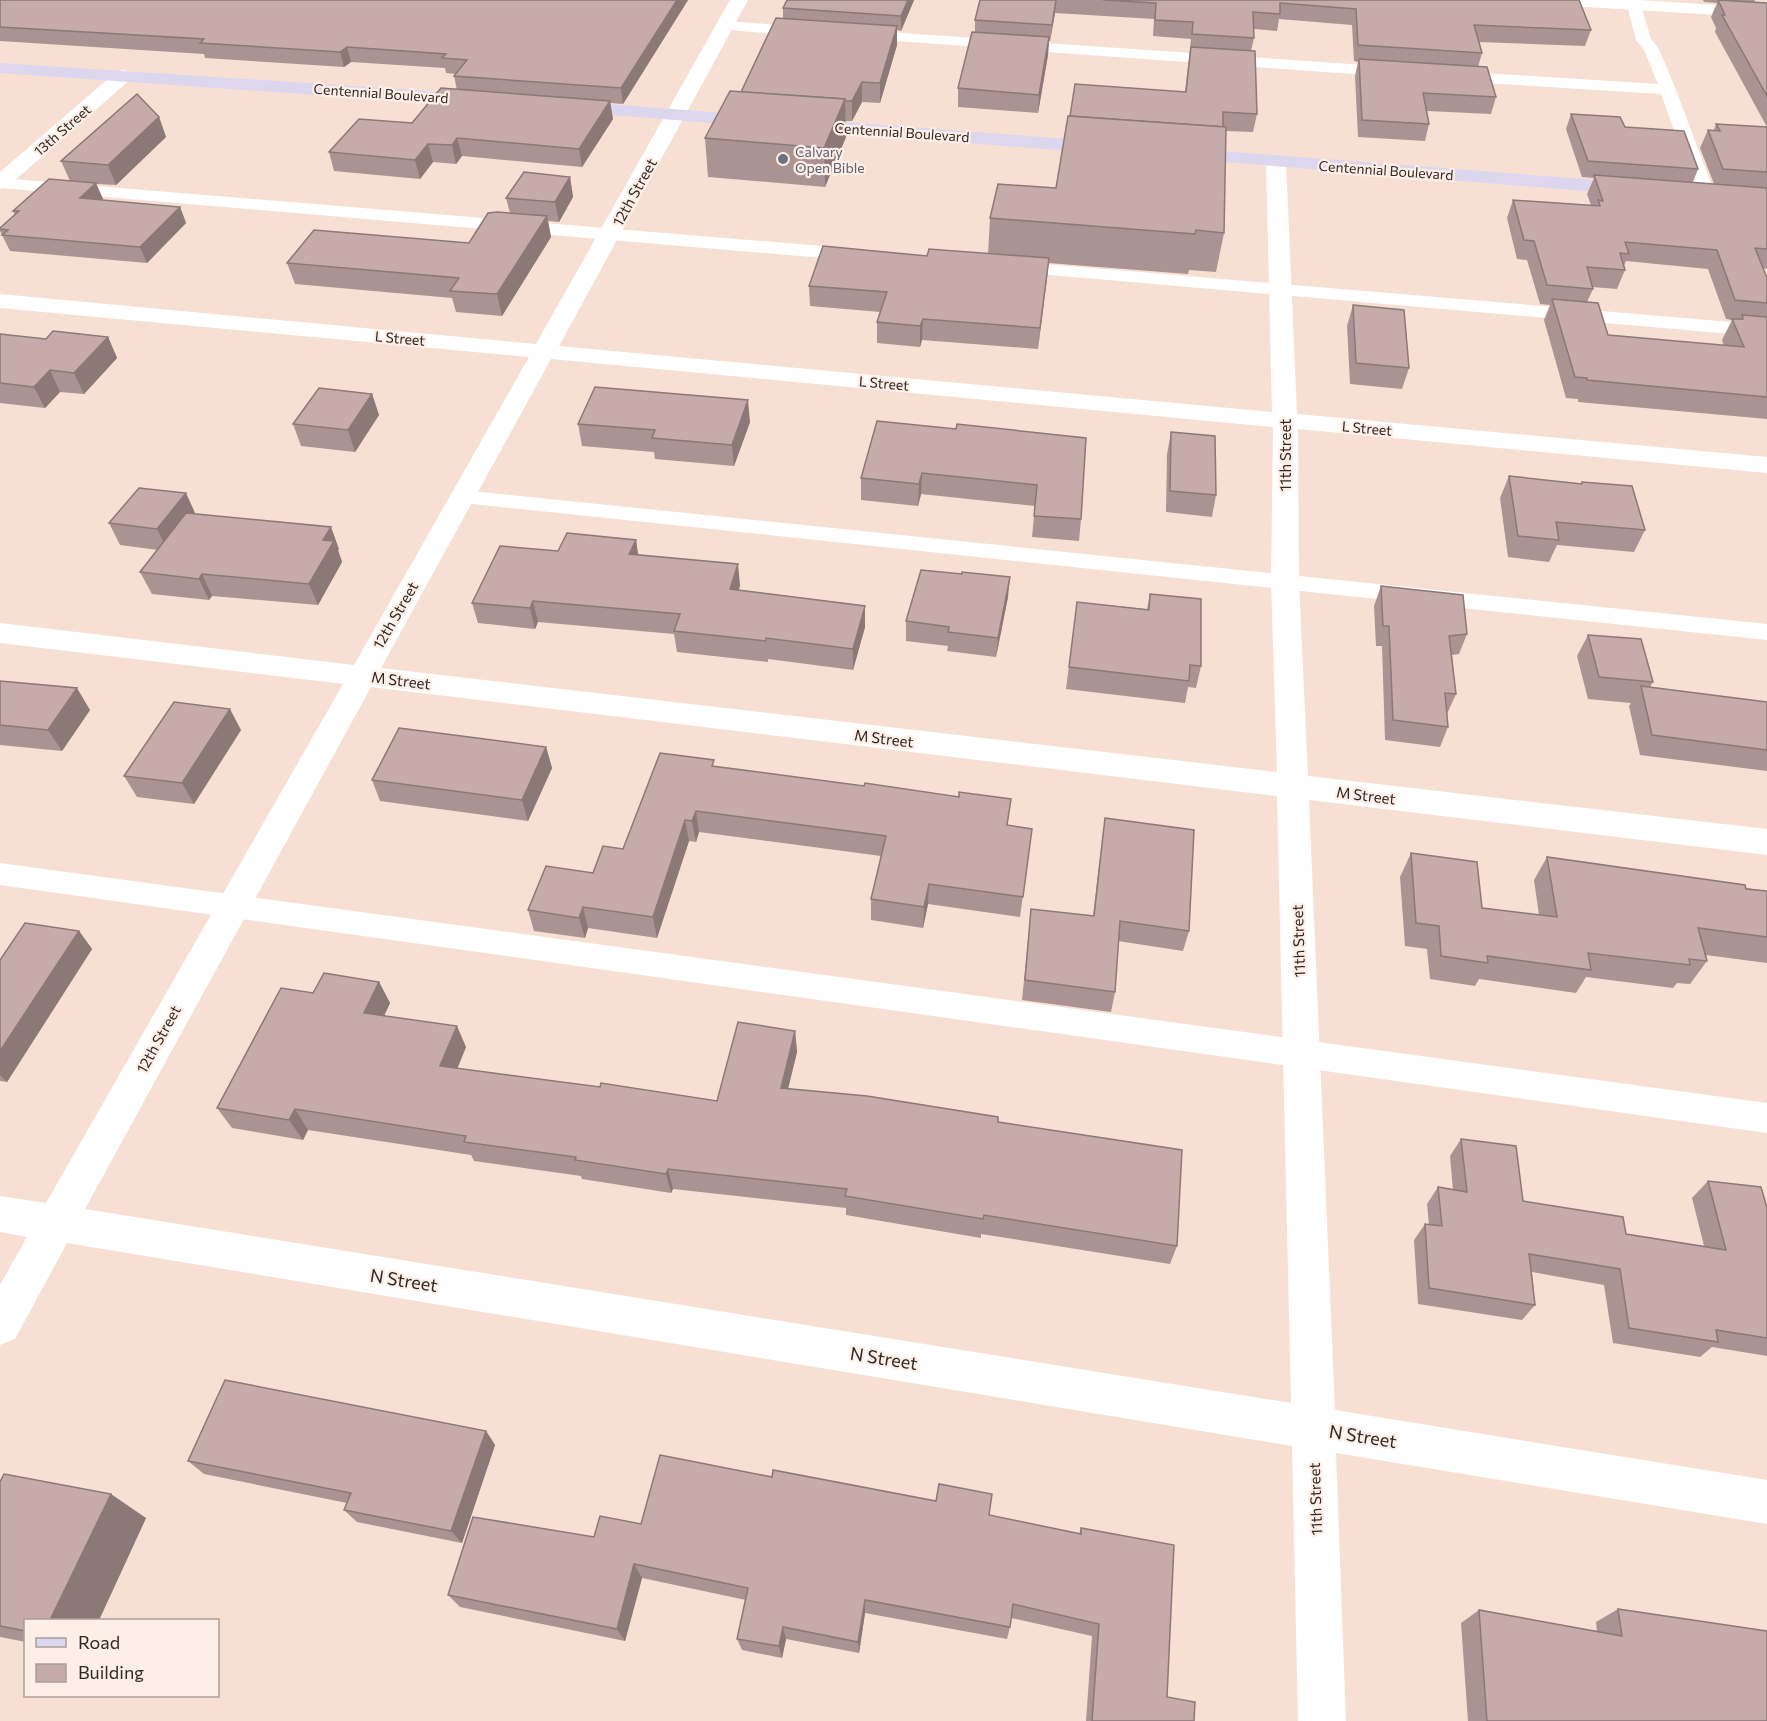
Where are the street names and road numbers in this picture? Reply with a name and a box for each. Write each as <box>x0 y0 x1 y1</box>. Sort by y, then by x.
street label: Centennial Boulevard <box>313 80 449 106</box>
street label: 13th Street <box>30 100 94 159</box>
street label: Centennial Boulevard <box>834 119 970 145</box>
street label: 12th Street <box>608 155 660 229</box>
street label: Centennial Boulevard <box>1318 157 1454 183</box>
street label: L Street <box>374 327 426 349</box>
street label: L Street <box>858 372 910 394</box>
street label: L Street <box>1341 417 1393 439</box>
street label: 11th Street <box>1276 419 1294 491</box>
street label: 12th Street <box>369 578 421 652</box>
street label: M Street <box>370 667 432 693</box>
street label: M Street <box>853 725 915 751</box>
street label: M Street <box>1335 782 1397 808</box>
street label: 11th Street <box>1288 904 1308 978</box>
street label: 12th Street <box>132 1002 184 1076</box>
street label: N Street <box>369 1264 439 1296</box>
street label: N Street <box>849 1342 919 1374</box>
street label: N Street <box>1328 1420 1398 1452</box>
street label: 11th Street <box>1305 1462 1325 1536</box>

